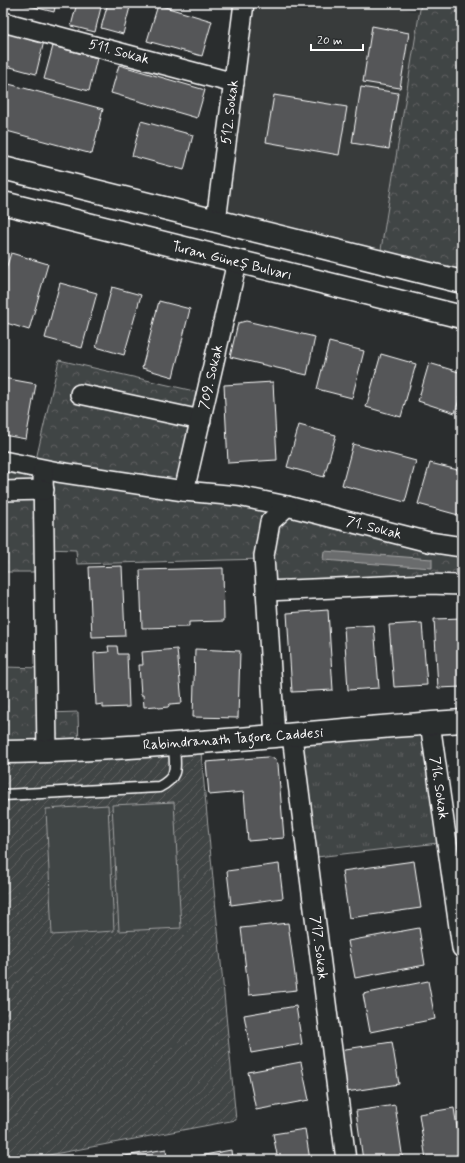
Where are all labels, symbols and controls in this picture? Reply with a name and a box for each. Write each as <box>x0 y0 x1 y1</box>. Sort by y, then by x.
scale bar <box>311 26 363 52</box>
text: 20 m <box>317 33 343 49</box>
street label: 511. Sokak <box>87 35 151 69</box>
street label: 512. Sokak <box>217 79 243 145</box>
street label: Turan Güneş Bulvarı <box>170 237 294 285</box>
street label: 709. Sokak <box>195 343 227 411</box>
street label: 71. Sokak <box>344 512 404 544</box>
street label: Rabindranath Tagore Caddesi <box>142 724 324 756</box>
street label: 716. Sokak <box>426 755 452 821</box>
street label: 717. Sokak <box>306 915 332 981</box>

